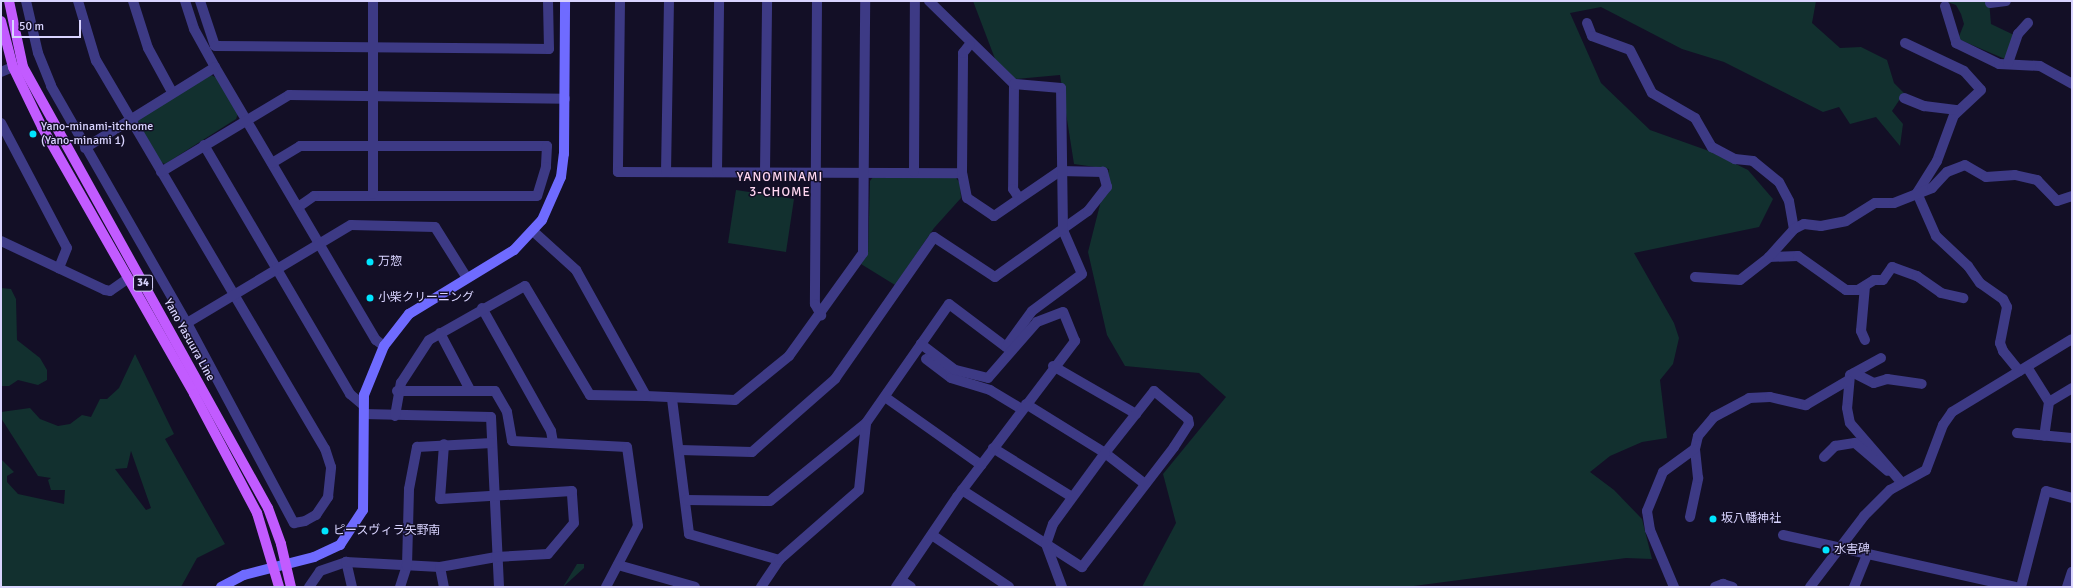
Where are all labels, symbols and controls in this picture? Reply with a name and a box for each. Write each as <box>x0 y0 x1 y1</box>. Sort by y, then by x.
scale bar <box>14 12 83 38</box>
text: 50 m <box>19 19 44 34</box>
place label: Yano-minami-itchome (Yano-minami 1) <box>41 120 153 148</box>
marker: Yano-minami-itchome (Yano-minami 1) <box>28 129 38 139</box>
district label: YANOMINAMI 3-CHOME <box>737 170 823 201</box>
place label: 万惣 <box>378 255 402 269</box>
marker: 万惣 <box>365 257 375 267</box>
road number: 34 <box>133 274 153 292</box>
place label: 小柴クリーニング <box>378 291 474 305</box>
marker: 小柴クリーニング <box>365 293 375 303</box>
street label: Yano Yasuura Line <box>160 296 218 384</box>
place label: 坂八幡神社 <box>1721 512 1781 526</box>
marker: 坂八幡神社 <box>1708 514 1718 524</box>
place label: ピースヴィラ矢野南 <box>333 524 441 538</box>
marker: ピースヴィラ矢野南 <box>320 526 330 536</box>
place label: 水害碑 <box>1834 543 1870 557</box>
marker: 水害碑 <box>1821 545 1831 555</box>

